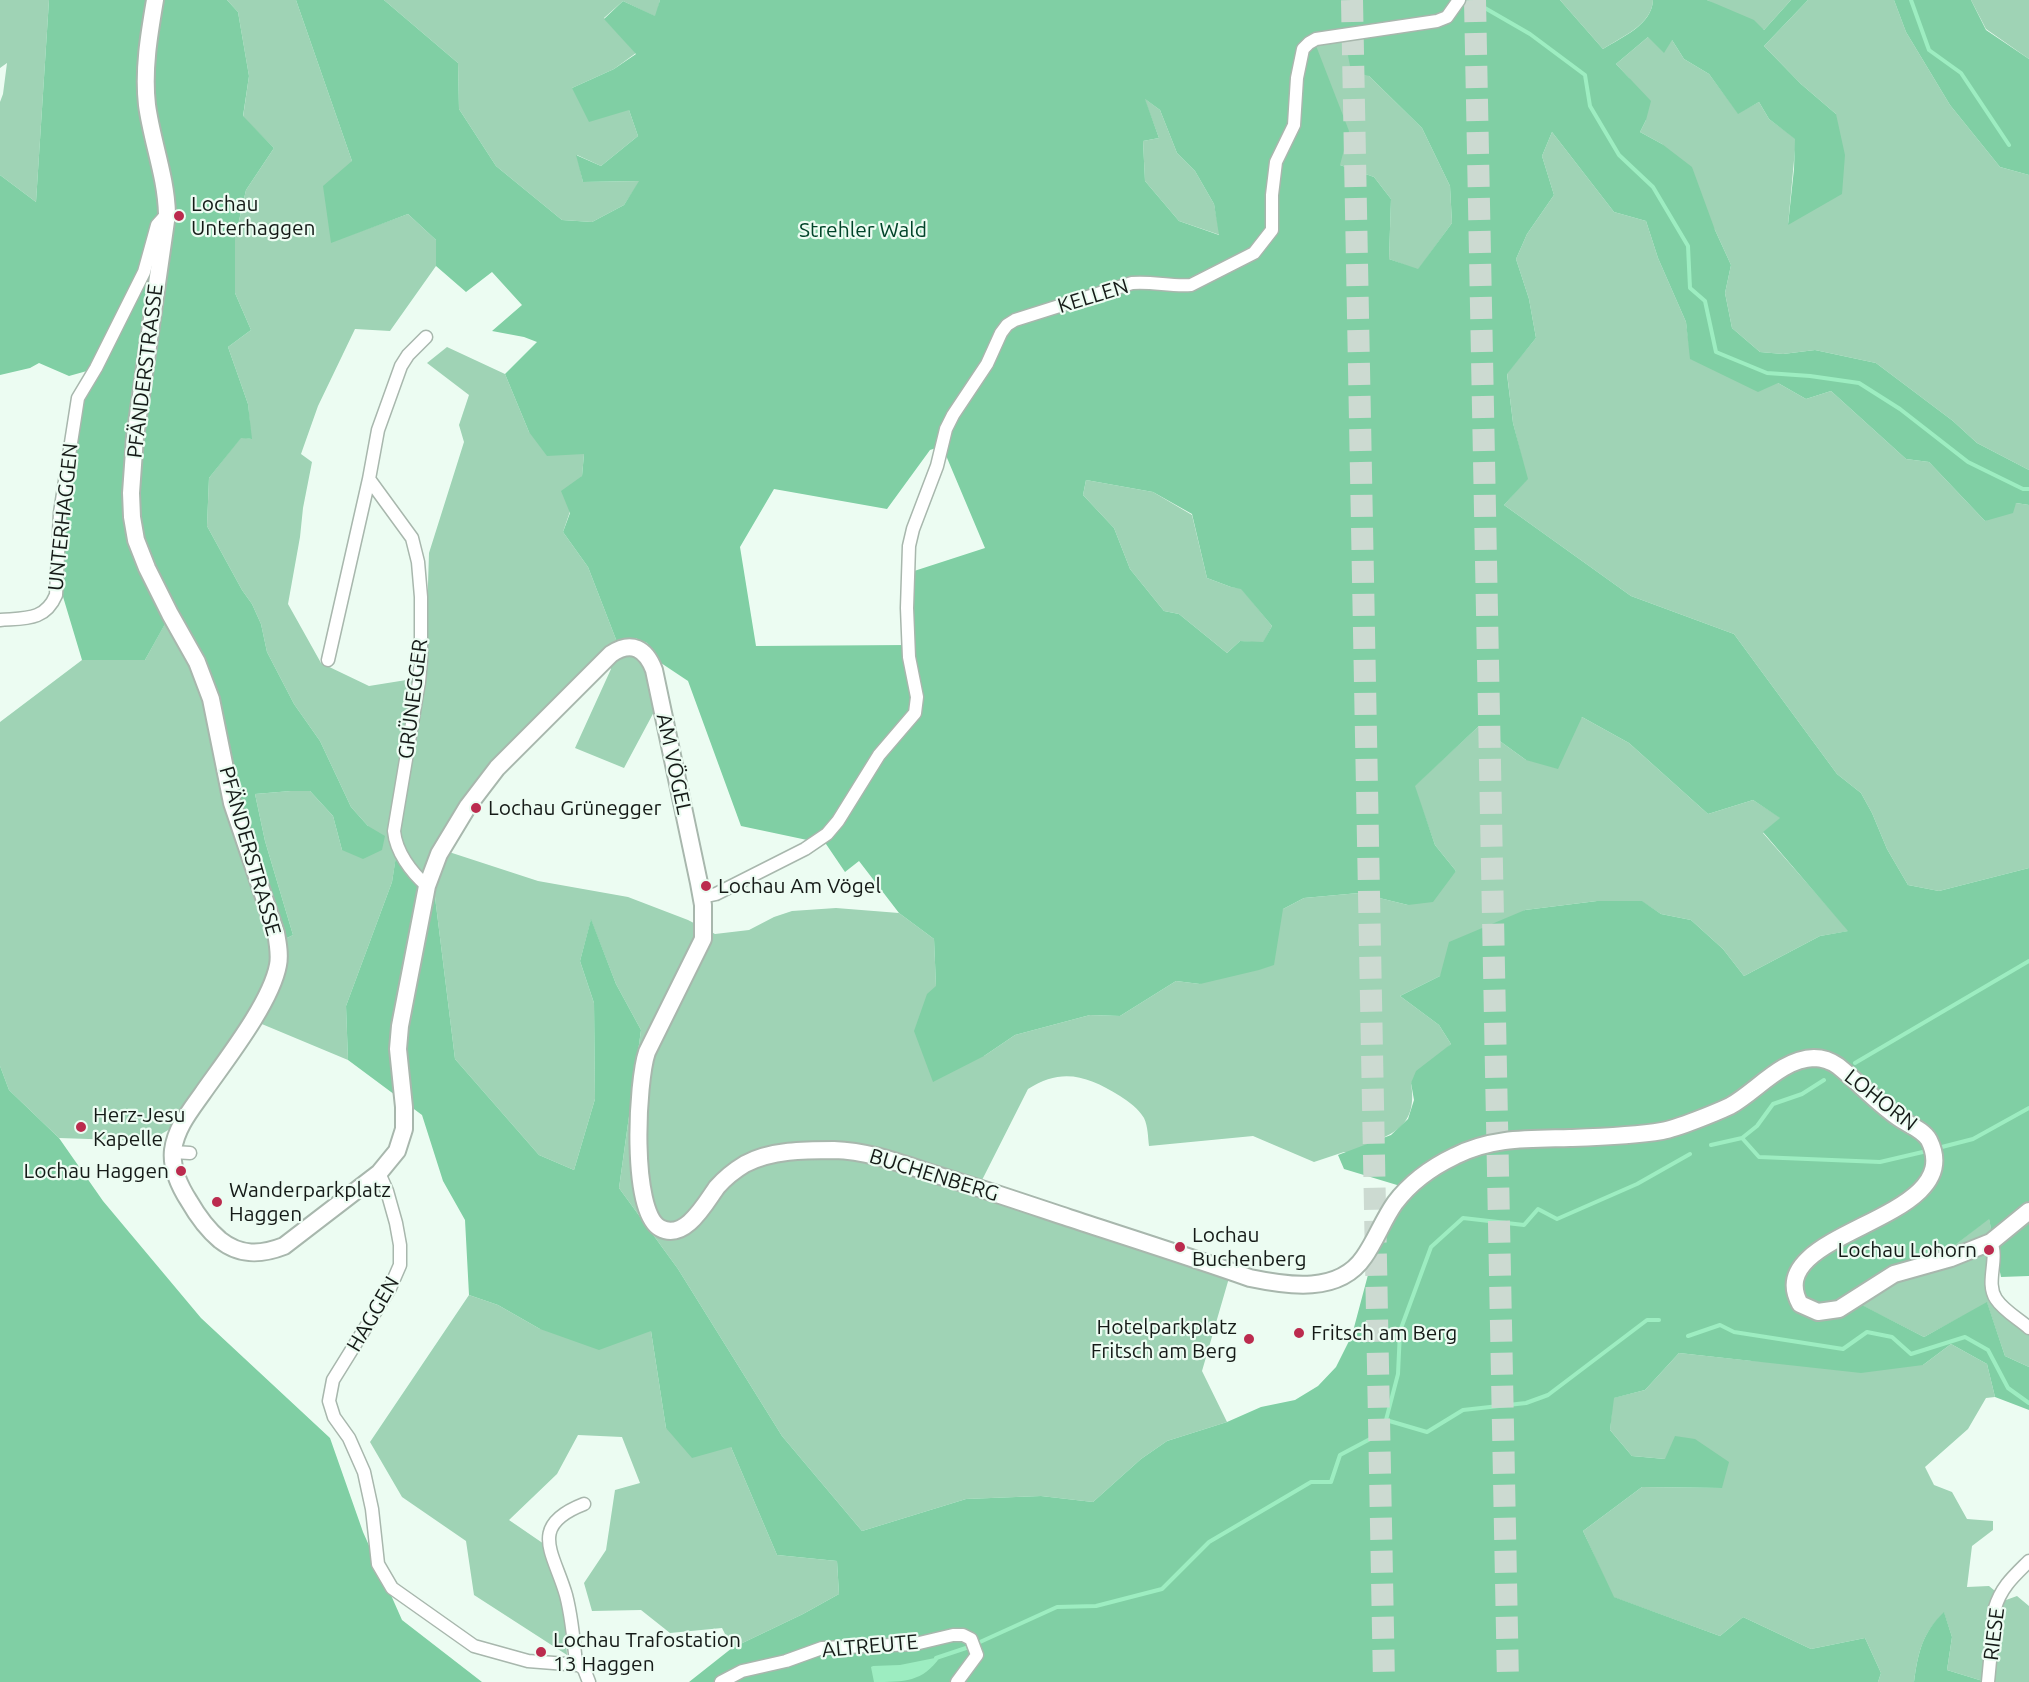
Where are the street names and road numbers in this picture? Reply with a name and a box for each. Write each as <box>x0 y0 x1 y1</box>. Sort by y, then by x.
street label: KELLEN <box>1055 273 1131 319</box>
street label: PFÄNDERSTRASSE <box>122 282 168 460</box>
street label: UNTERHAGGEN <box>43 442 83 592</box>
street label: GRÜNEGGER <box>393 638 433 760</box>
street label: AM VÖGEL <box>651 711 697 817</box>
street label: PFÄNDERSTRASSE <box>214 763 286 939</box>
street label: LOHORN <box>1840 1064 1922 1136</box>
street label: BUCHENBERG <box>866 1143 1002 1207</box>
street label: HAGGEN <box>341 1272 405 1356</box>
street label: RIESE <box>1978 1606 2010 1662</box>
street label: ALTREUTE <box>821 1629 919 1663</box>

